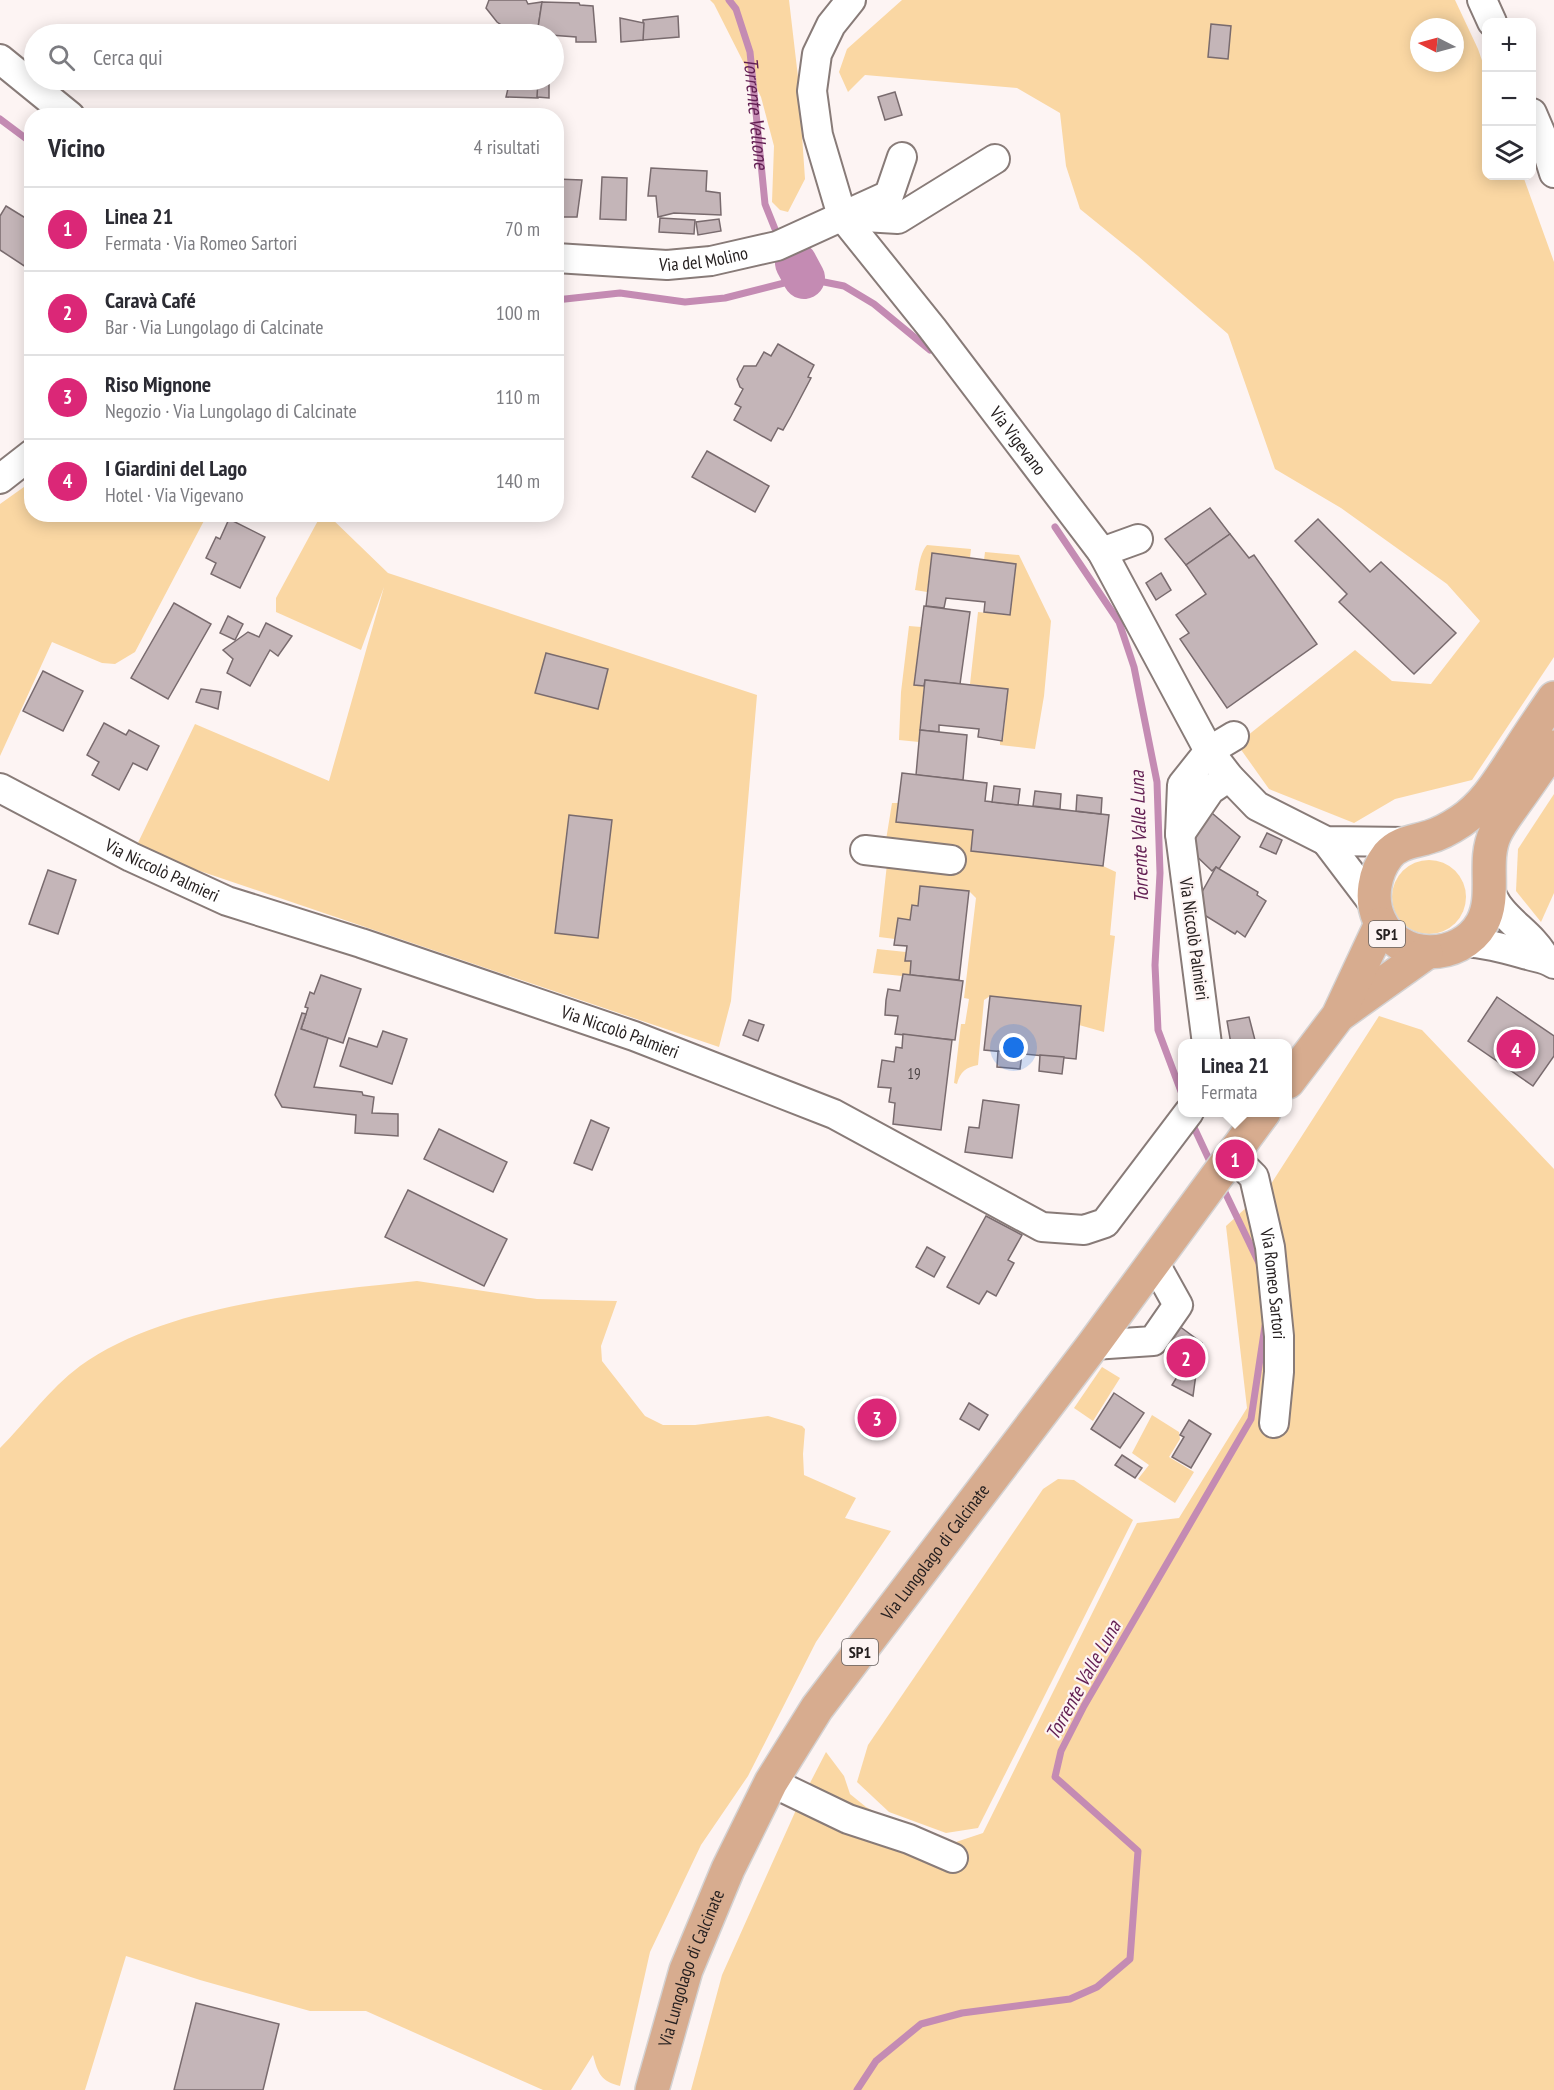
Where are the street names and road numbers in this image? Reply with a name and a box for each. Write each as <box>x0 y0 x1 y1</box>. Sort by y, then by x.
street label: Via del Molino <box>657 241 750 276</box>
street label: Via Vigevano <box>984 401 1052 480</box>
street label: Via Niccolò Palmieri <box>100 833 223 907</box>
street label: Via Niccolò Palmieri <box>1174 875 1214 1002</box>
road number: SP1 <box>1369 921 1405 947</box>
street label: Via Niccolò Palmieri <box>557 1000 682 1063</box>
street label: Via Romeo Sartori <box>1255 1225 1291 1339</box>
street label: Via Lungolago di Calcinate <box>875 1479 994 1625</box>
road number: SP1 <box>842 1639 878 1665</box>
street label: Via Lungolago di Calcinate <box>653 1886 729 2050</box>

